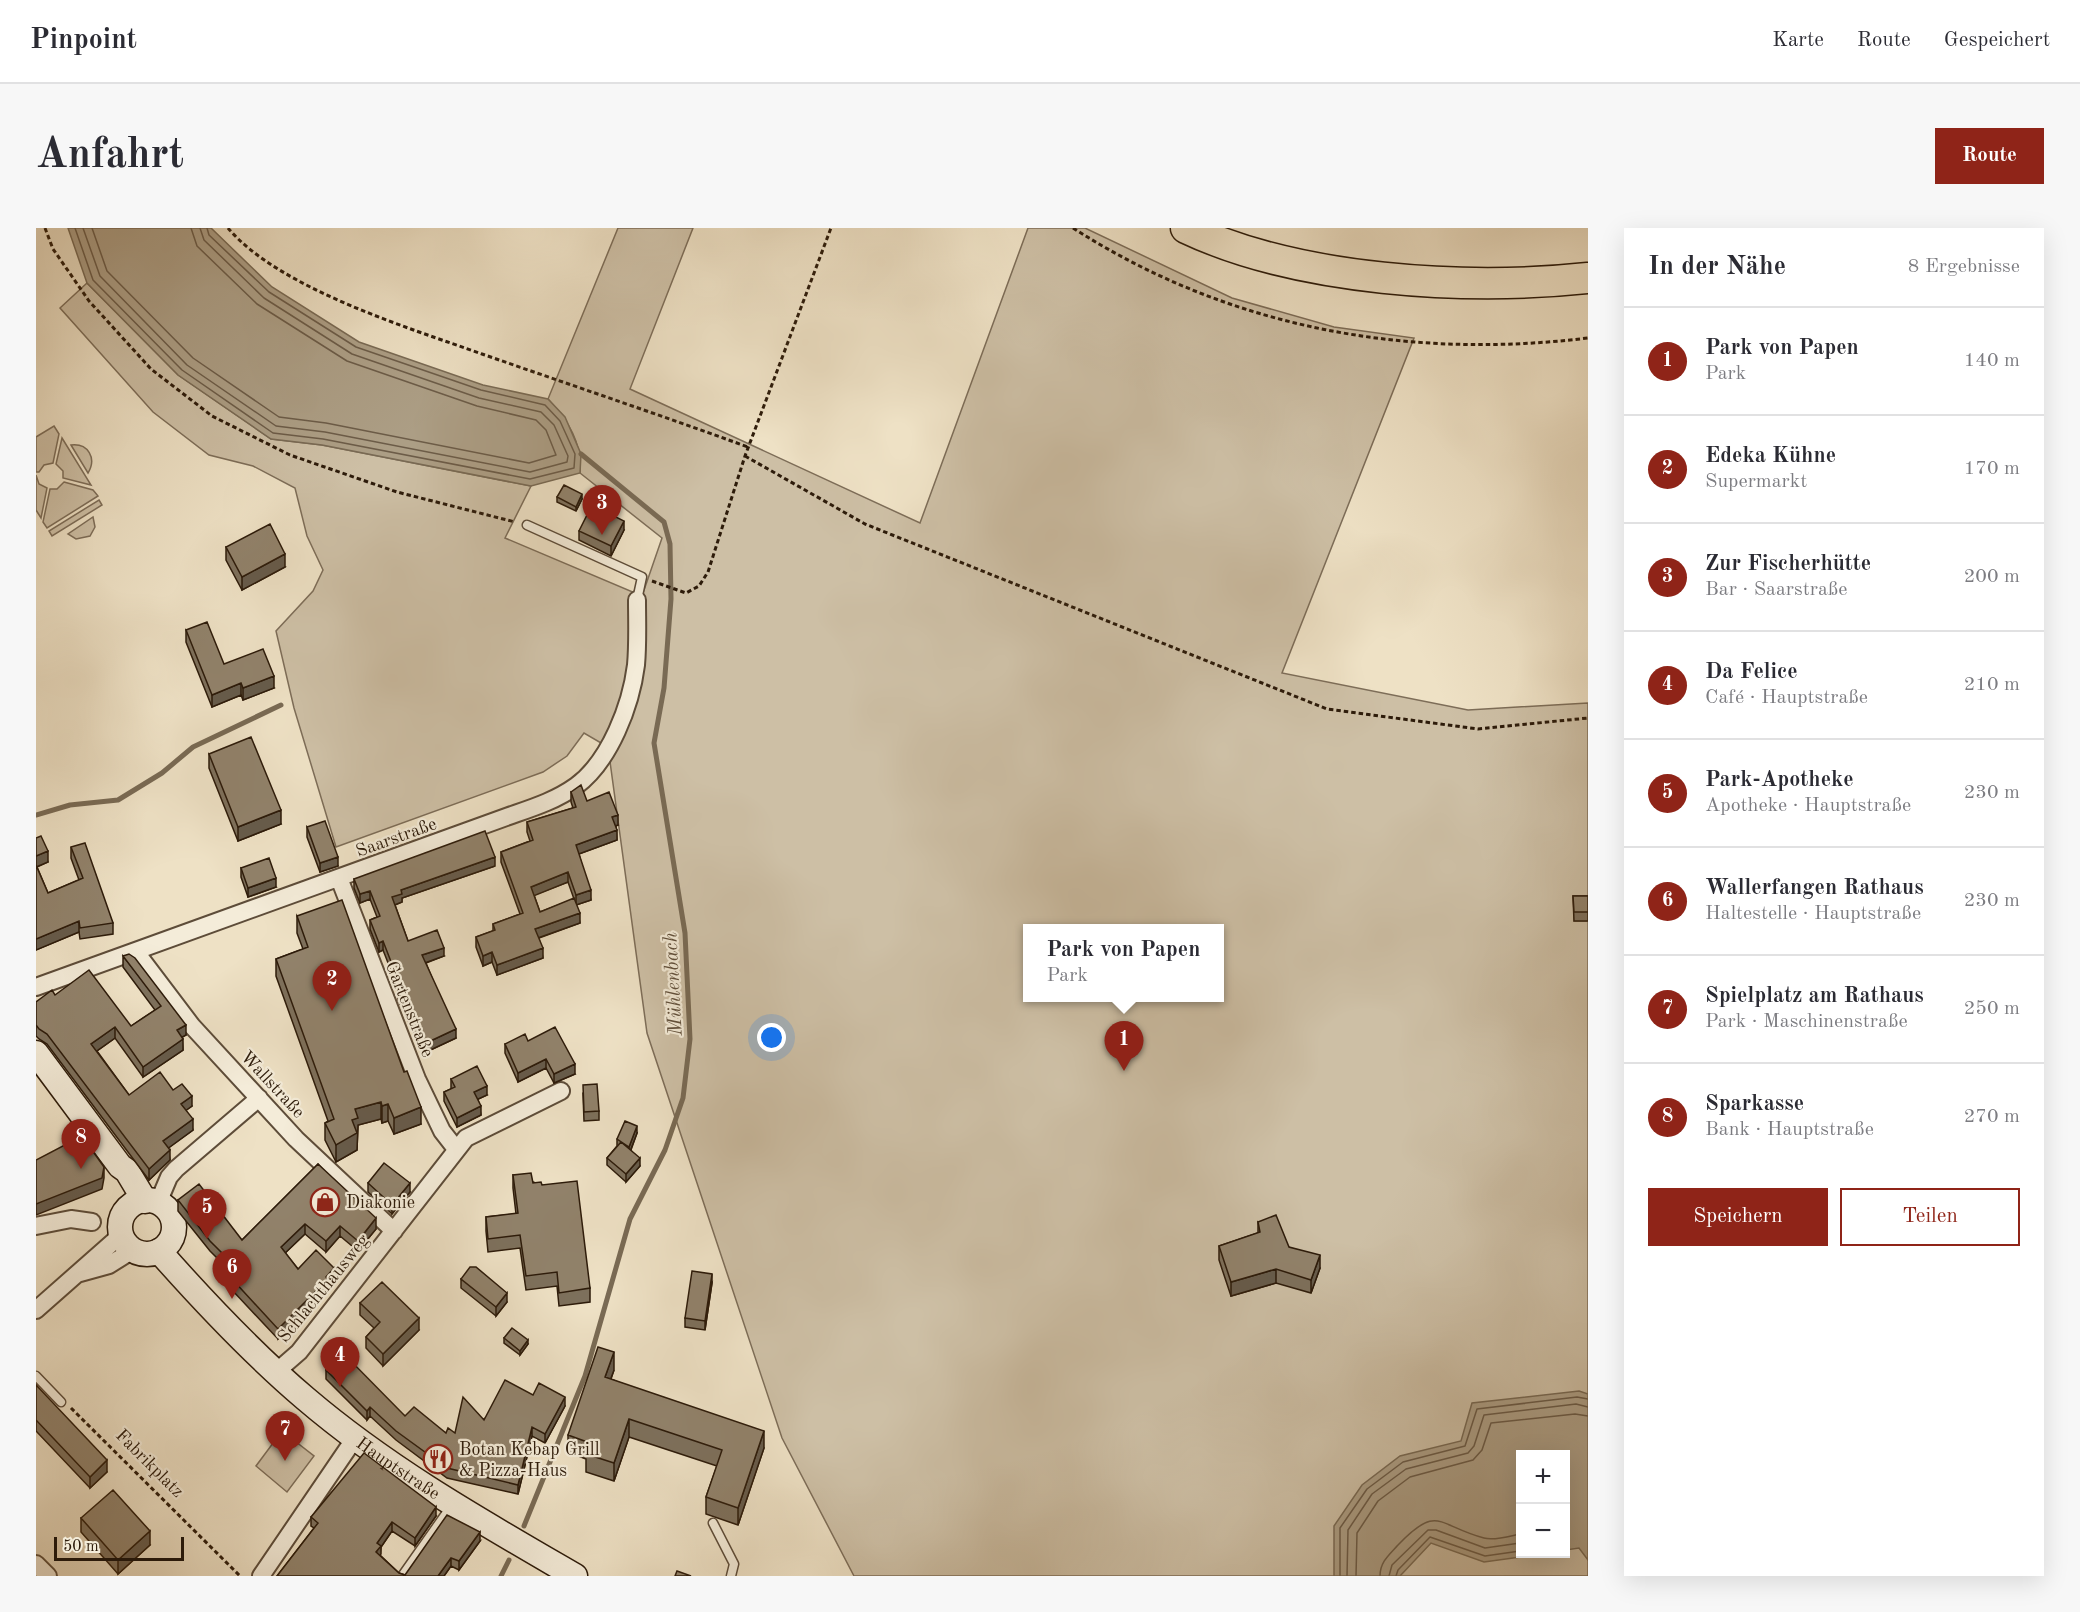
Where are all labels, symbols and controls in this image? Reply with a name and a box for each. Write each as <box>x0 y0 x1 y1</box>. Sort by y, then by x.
text: Pinpoint <box>30 27 137 55</box>
text: Karte <box>1772 30 1824 51</box>
text: Route <box>1857 30 1911 51</box>
text: Gespeichert <box>1944 30 2050 51</box>
button: Route <box>1935 128 2044 184</box>
text: Anfahrt <box>36 135 184 177</box>
text: In der Nähe <box>1648 254 1786 280</box>
text: 8 Ergebnisse <box>1908 257 2020 277</box>
text: Park von Papen <box>1705 337 1859 359</box>
text: 1 <box>1662 351 1673 371</box>
text: 140 m <box>1964 351 2020 371</box>
text: Park <box>1705 364 1746 384</box>
text: Edeka Kühne <box>1705 445 1836 467</box>
text: 2 <box>1662 459 1673 479</box>
text: 170 m <box>1964 459 2020 479</box>
text: Supermarkt <box>1705 472 1807 492</box>
pin: 3 <box>582 486 622 535</box>
text: Zur Fischerhütte <box>1705 553 1871 575</box>
text: 3 <box>1662 567 1673 587</box>
text: 200 m <box>1964 567 2020 587</box>
text: Bar · Saarstraße <box>1705 580 1848 600</box>
text: Da Felice <box>1705 661 1798 683</box>
text: 4 <box>1662 675 1673 695</box>
text: 210 m <box>1964 675 2020 695</box>
text: Café · Hauptstraße <box>1705 688 1868 708</box>
text: Park-Apotheke <box>1705 769 1854 791</box>
text: 5 <box>1662 783 1673 803</box>
text: 230 m <box>1964 783 2020 803</box>
text: Apotheke · Hauptstraße <box>1705 796 1911 816</box>
street label: Saarstraße <box>354 815 439 861</box>
text: Wallerfangen Rathaus <box>1705 877 1924 899</box>
text: 6 <box>1662 891 1673 911</box>
text: 230 m <box>1964 891 2020 911</box>
text: Haltestelle · Hauptstraße <box>1705 904 1921 924</box>
popup <box>1023 924 1224 1002</box>
water label: Mühlenbach <box>661 931 687 1037</box>
text: Park von Papen <box>1047 939 1200 961</box>
street label: Gartenstraße <box>382 959 436 1060</box>
pin: 2 <box>312 962 352 1011</box>
text: Park <box>1047 966 1088 986</box>
text: Spielplatz am Rathaus <box>1705 985 1924 1007</box>
text: 7 <box>1662 999 1673 1019</box>
text: 250 m <box>1964 999 2020 1019</box>
text: Park · Maschinenstraße <box>1705 1012 1908 1032</box>
pin: 1 <box>1104 1022 1144 1071</box>
your location <box>757 1023 786 1052</box>
street label: Wallstraße <box>237 1048 308 1122</box>
text: Sparkasse <box>1705 1093 1804 1115</box>
text: 8 <box>1662 1107 1673 1127</box>
text: 270 m <box>1964 1107 2020 1127</box>
pin: 8 <box>62 1120 100 1169</box>
text: Bank · Hauptstraße <box>1705 1120 1874 1140</box>
shop icon: Diakonie <box>309 1186 341 1218</box>
button: Speichern <box>1648 1188 1828 1246</box>
button: Teilen <box>1840 1188 2020 1246</box>
pin: 5 <box>188 1190 226 1239</box>
place label: Diakonie <box>346 1194 415 1212</box>
street label: Schlachthausweg <box>275 1231 373 1346</box>
pin: 6 <box>212 1250 252 1299</box>
pin: 4 <box>320 1338 360 1387</box>
pin: 7 <box>266 1412 304 1461</box>
street label: Fabrikplatz <box>112 1426 187 1501</box>
street label: Hauptstraße <box>353 1434 443 1503</box>
place label: Botan Kebap Grill & Pizza-Haus <box>459 1441 600 1480</box>
restaurant icon: Botan Kebap Grill & Pizza-Haus <box>422 1443 454 1475</box>
map controls <box>1516 1450 1570 1558</box>
button: + <box>1516 1450 1570 1504</box>
button: − <box>1516 1504 1570 1558</box>
scale bar <box>54 1534 184 1562</box>
text: 50 m <box>63 1539 99 1555</box>

